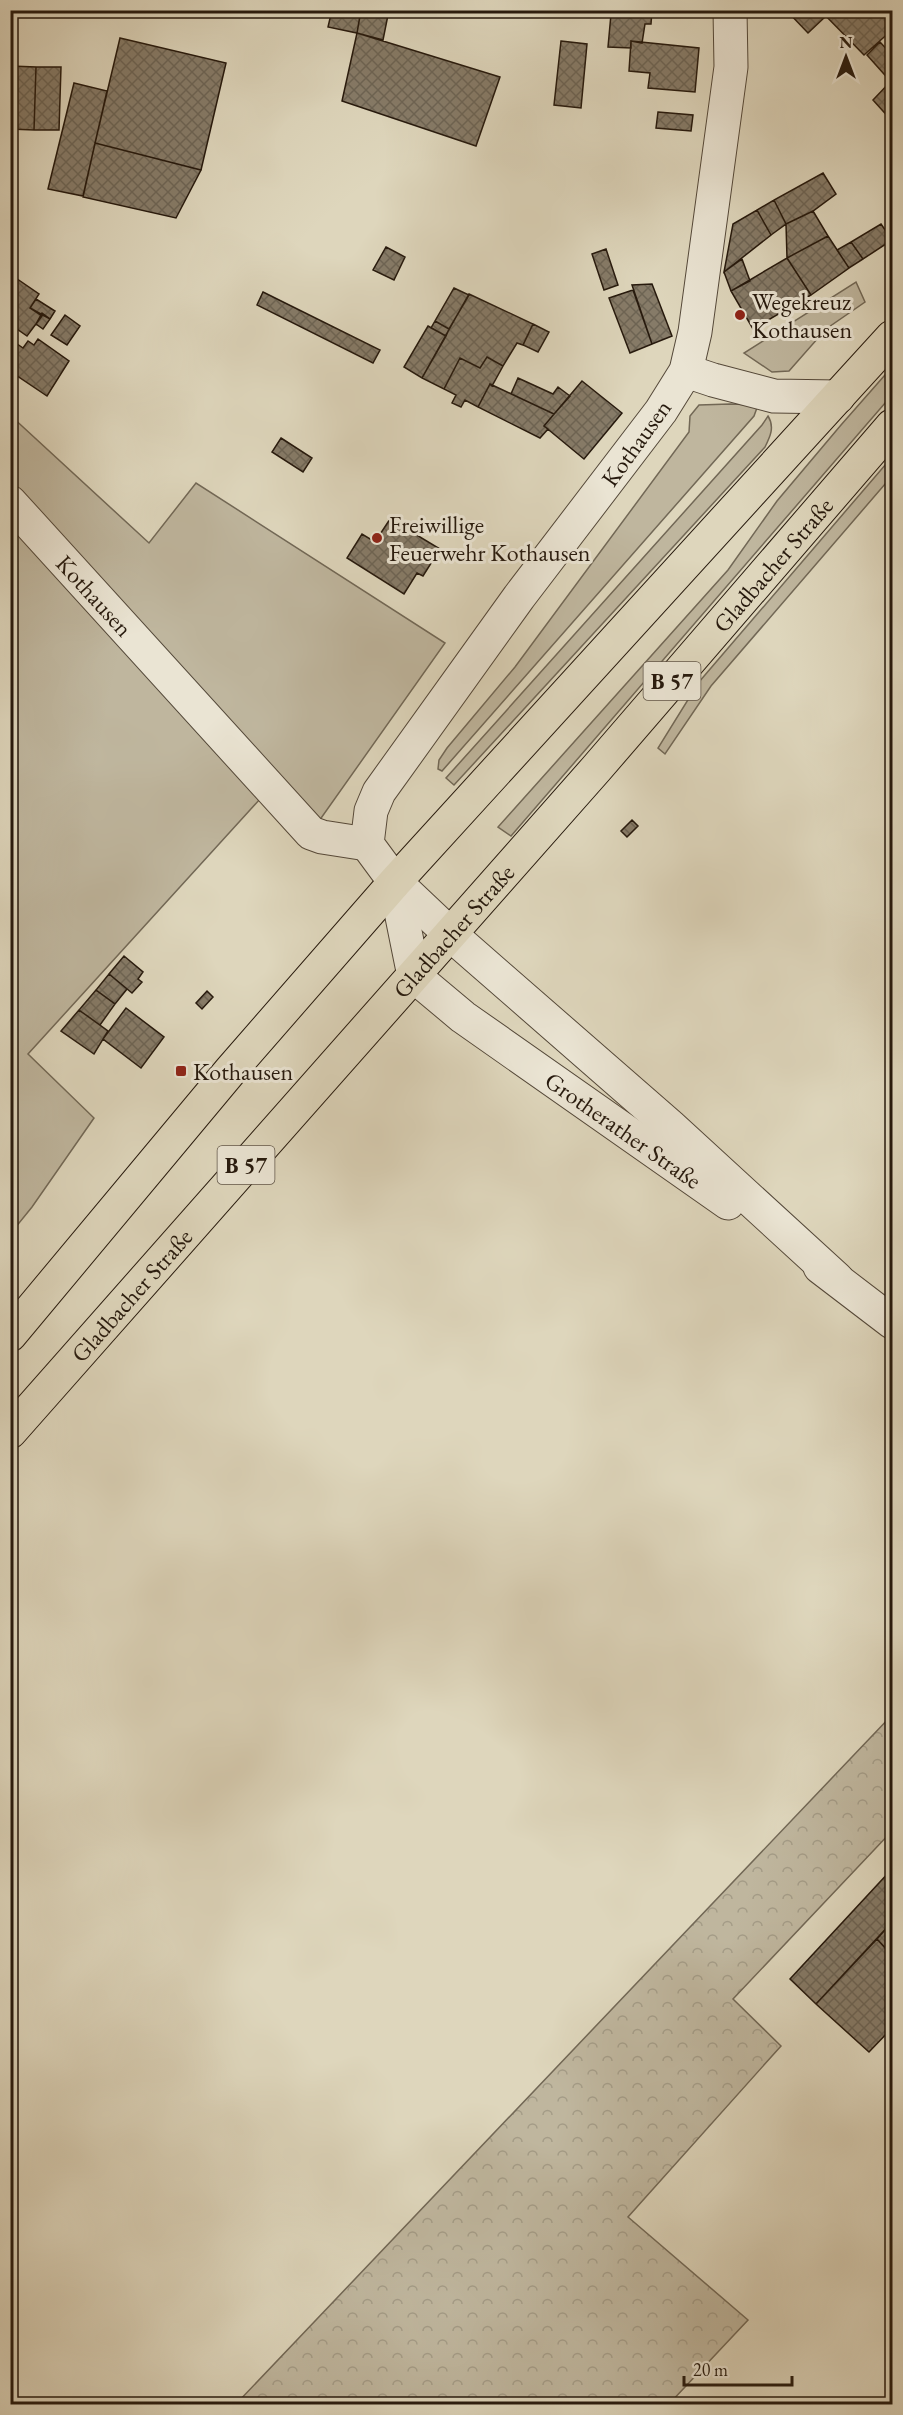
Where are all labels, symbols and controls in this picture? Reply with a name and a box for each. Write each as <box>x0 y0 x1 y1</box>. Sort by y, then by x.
north arrow <box>816 27 876 87</box>
text: N <box>840 32 853 53</box>
place label: Wegekreuz Kothausen <box>752 286 852 345</box>
marker: Wegekreuz Kothausen <box>733 308 747 322</box>
street label: Kothausen <box>594 393 678 493</box>
street label: Gladbacher Straße <box>706 491 839 638</box>
place label: Freiwillige Feuerwehr Kothausen <box>389 509 591 568</box>
marker: Freiwillige Feuerwehr Kothausen <box>370 531 384 545</box>
street label: Kothausen <box>50 548 140 643</box>
road number: B 57 <box>644 662 700 700</box>
street label: Gladbacher Straße <box>386 857 521 1004</box>
place label: Kothausen <box>193 1056 293 1087</box>
marker: Kothausen <box>174 1064 188 1078</box>
street label: Grotherather Straße <box>539 1064 708 1195</box>
road number: B 57 <box>218 1146 274 1184</box>
street label: Gladbacher Straße <box>64 1221 199 1368</box>
scale bar <box>684 2349 792 2387</box>
text: 20 m <box>693 2358 728 2381</box>

